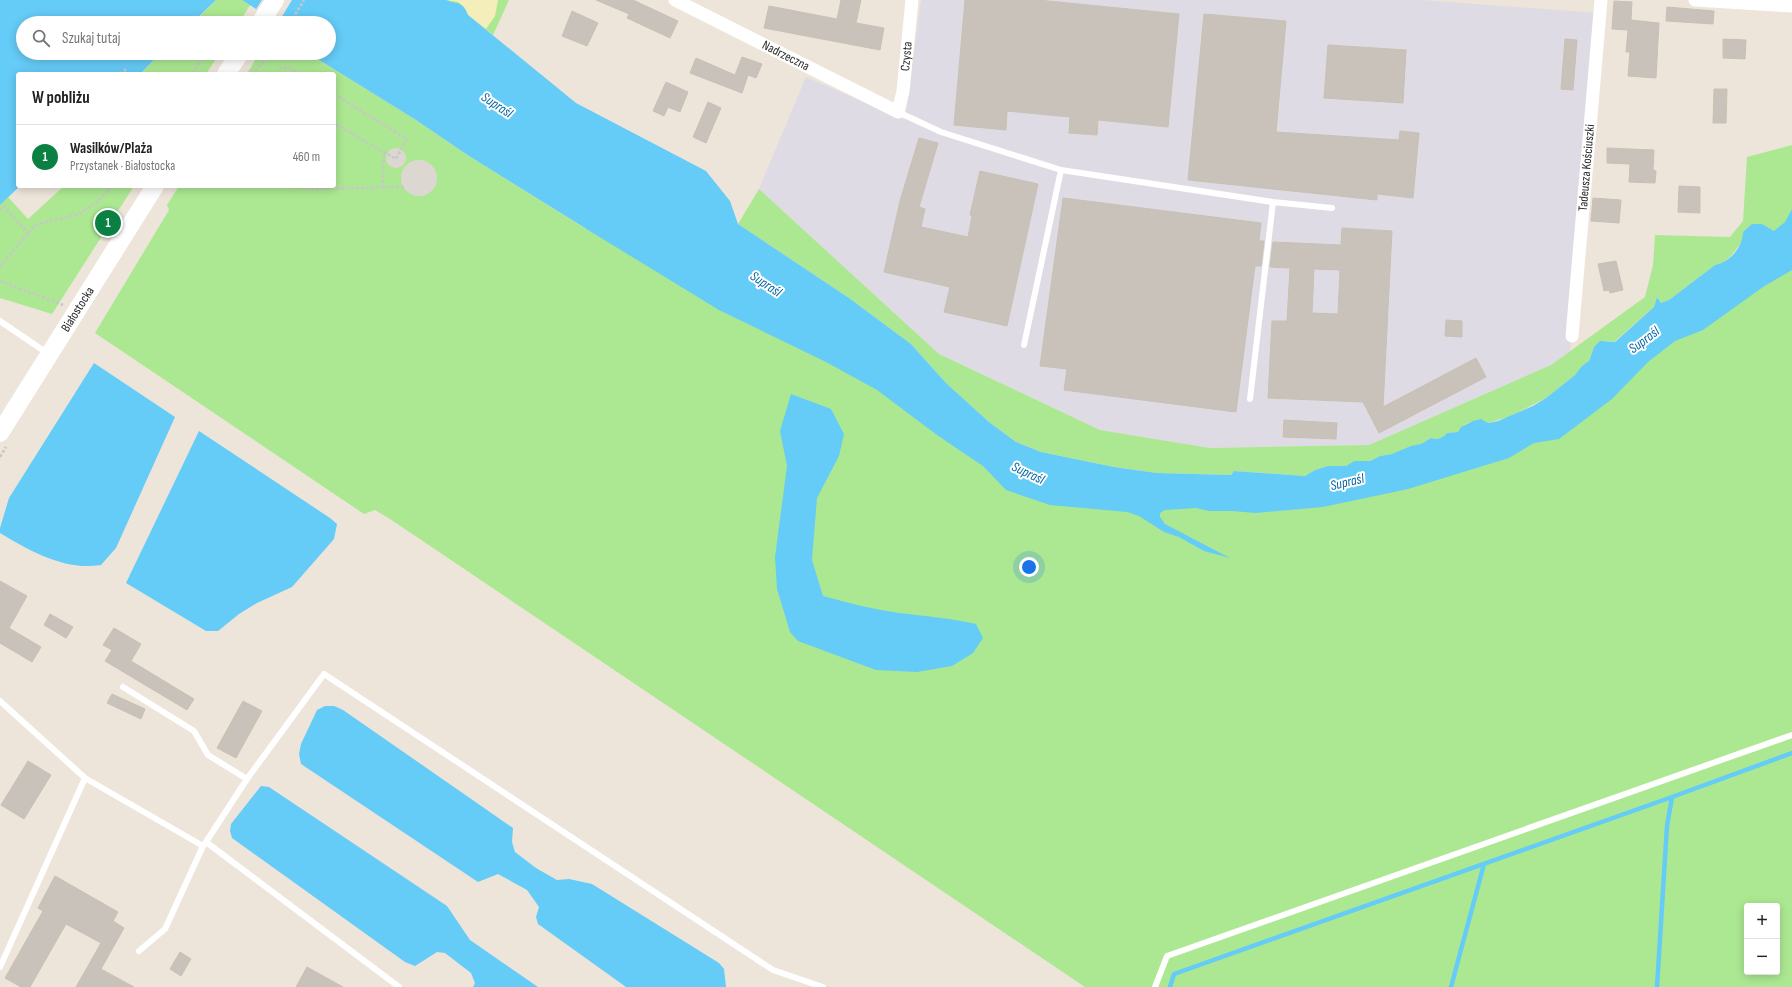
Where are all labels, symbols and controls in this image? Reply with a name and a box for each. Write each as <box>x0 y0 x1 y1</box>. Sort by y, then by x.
search box <box>16 16 336 60</box>
icon: search <box>30 27 52 49</box>
text: Szukaj tutaj <box>62 29 120 48</box>
street label: Nadrzeczna <box>759 37 812 74</box>
street label: Czysta <box>897 41 916 72</box>
text: W pobliżu <box>32 88 90 108</box>
water label: Supraśl <box>478 88 516 122</box>
street label: Tadeusza Kościuszki <box>1575 124 1598 212</box>
text: Wasilków/Plaża <box>70 139 152 158</box>
text: 1 <box>42 149 48 165</box>
text: 460 m <box>293 149 320 165</box>
text: Przystanek · Białostocka <box>70 158 175 174</box>
pin: 1 <box>95 208 121 238</box>
water label: Supraśl <box>747 267 785 301</box>
street label: Białostocka <box>57 284 98 335</box>
water label: Supraśl <box>1625 323 1663 357</box>
water label: Supraśl <box>1009 458 1047 488</box>
water label: Supraśl <box>1328 470 1366 494</box>
your location <box>1019 557 1039 577</box>
map controls <box>1744 903 1780 975</box>
button: + <box>1744 903 1780 939</box>
button: − <box>1744 939 1780 975</box>

